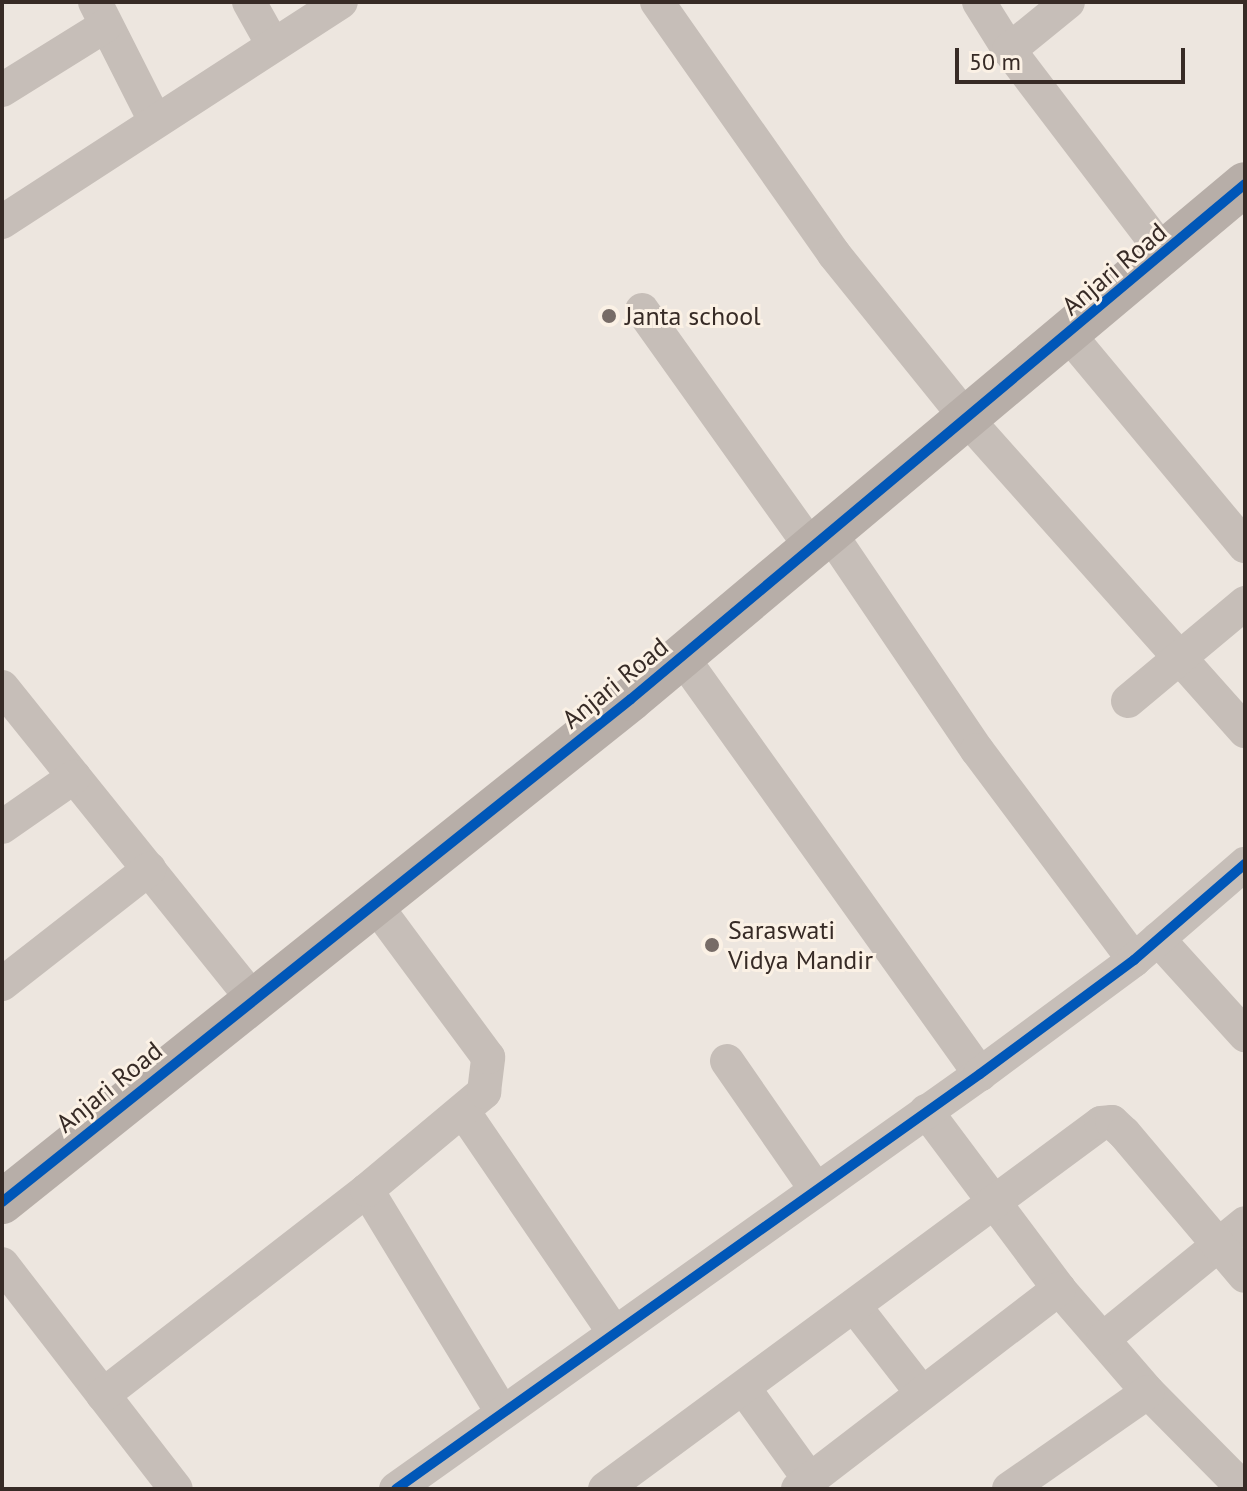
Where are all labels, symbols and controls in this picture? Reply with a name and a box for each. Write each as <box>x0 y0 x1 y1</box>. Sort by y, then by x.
scale bar <box>959 32 1189 82</box>
text: 50 m <box>969 46 1021 77</box>
street label: Anjari Road <box>1055 216 1173 322</box>
place label: Janta school <box>625 300 761 332</box>
marker: Janta school <box>600 307 618 325</box>
street label: Anjari Road <box>556 631 674 735</box>
place label: Saraswati Vidya Mandir <box>728 914 873 976</box>
marker: Saraswati Vidya Mandir <box>703 936 721 954</box>
street label: Anjari Road <box>50 1035 168 1139</box>

